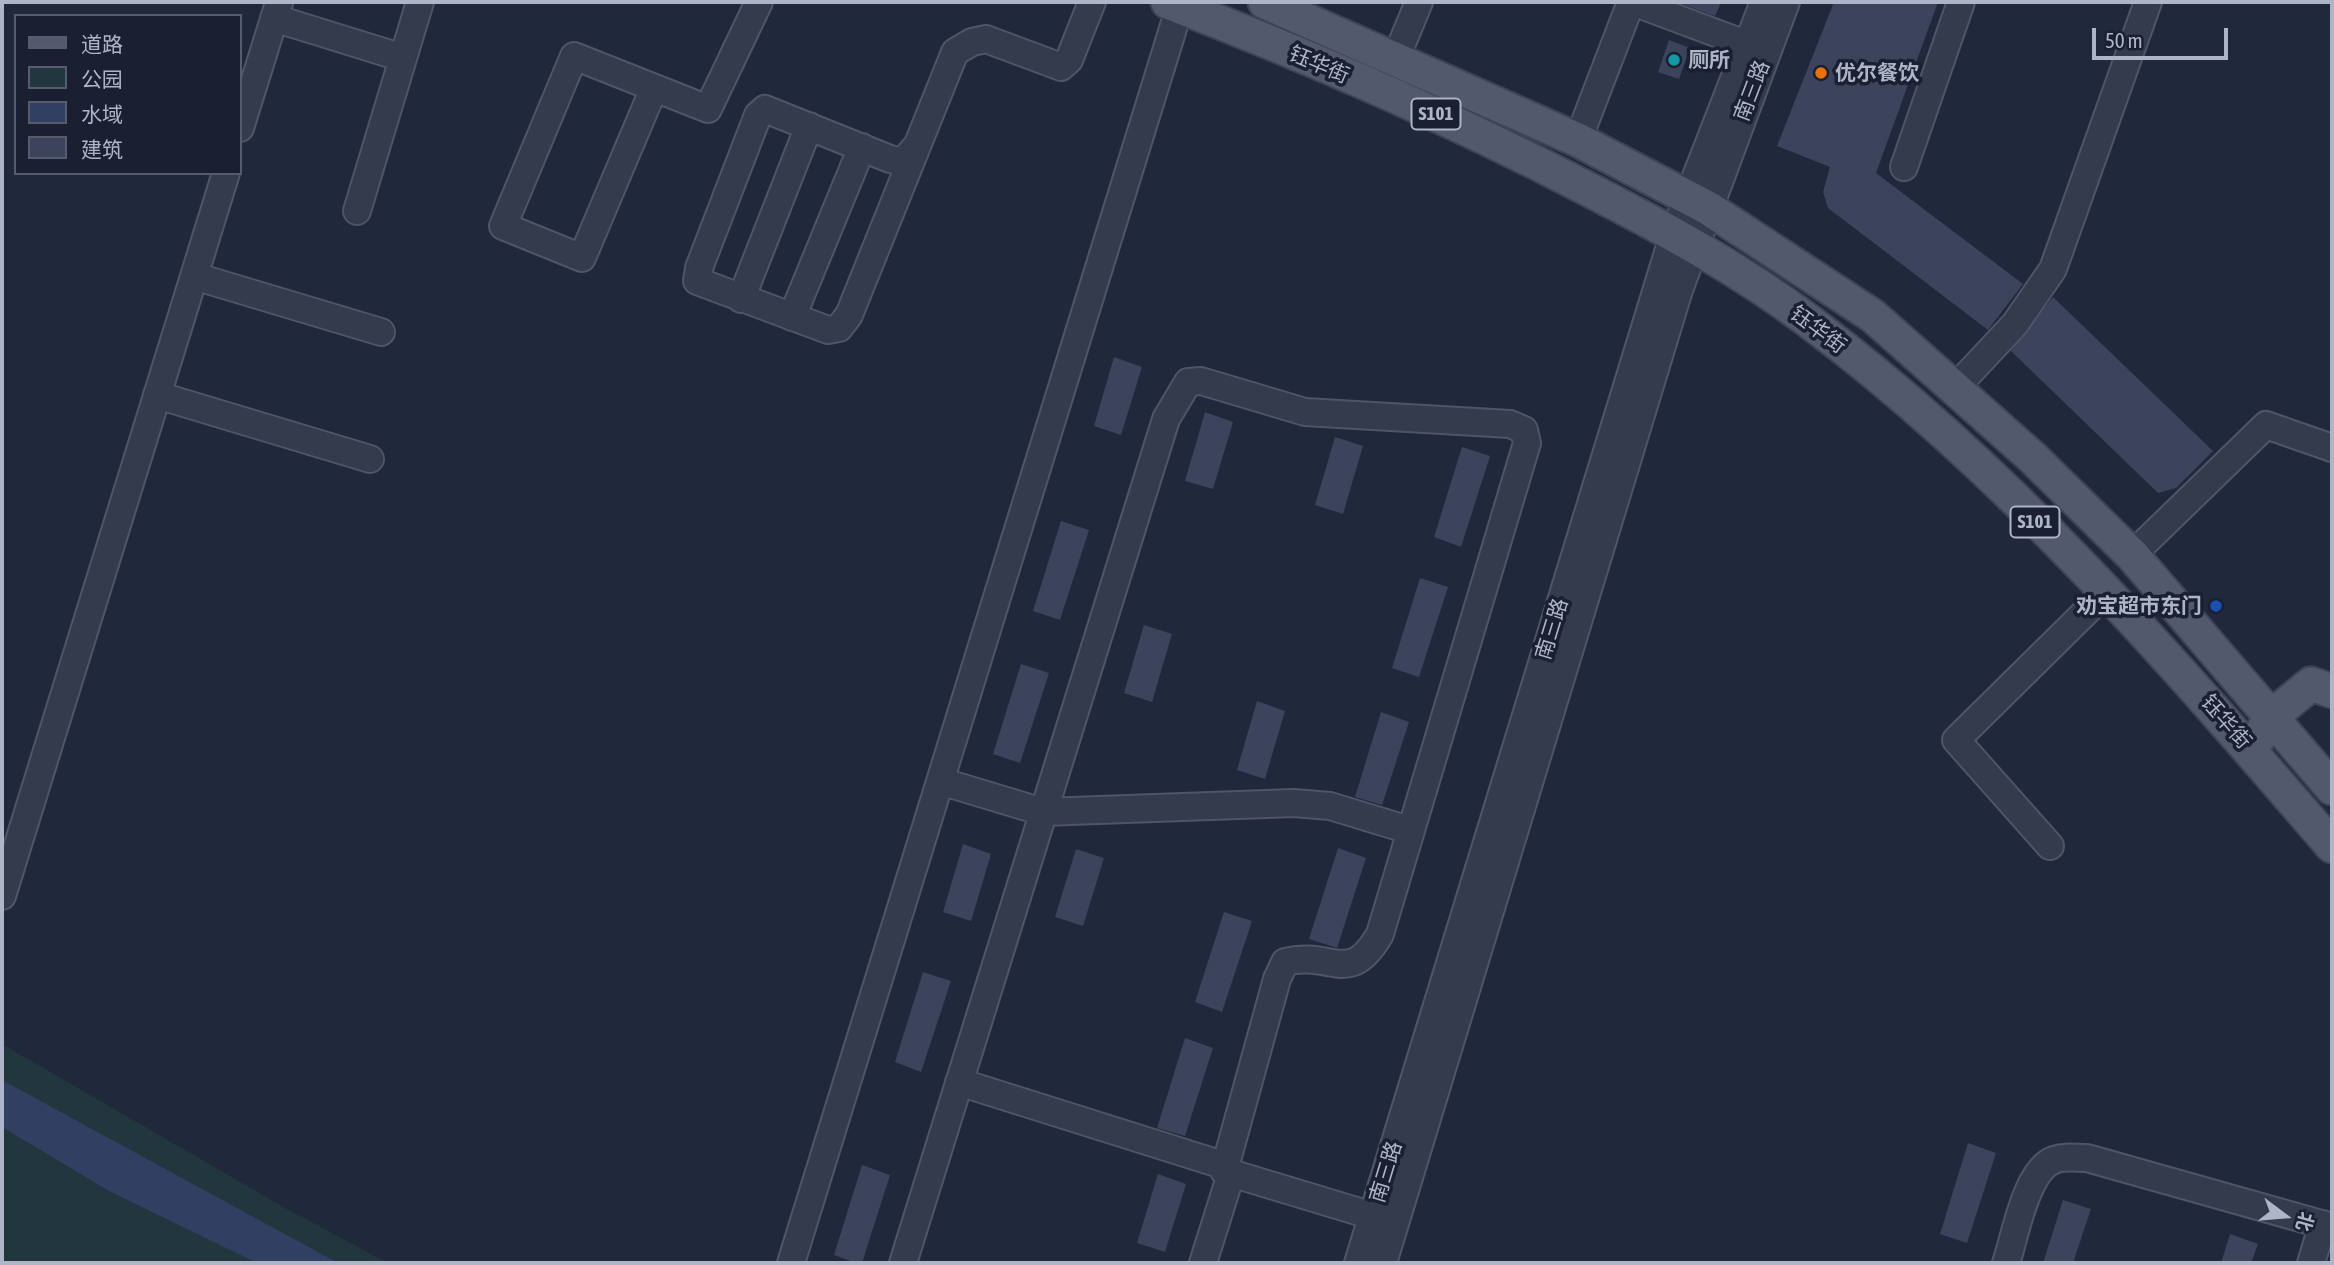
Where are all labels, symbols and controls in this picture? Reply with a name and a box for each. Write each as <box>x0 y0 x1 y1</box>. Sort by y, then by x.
legend <box>14 14 242 175</box>
scale bar <box>2096 14 2232 58</box>
text: 50 m <box>2105 28 2143 52</box>
text: 道路 <box>81 32 123 56</box>
street label: 钰华街 <box>1285 41 1353 89</box>
place label: 厕所 <box>1688 47 1730 73</box>
marker: 厕所 <box>1666 52 1682 68</box>
street label: 南三路 <box>1729 57 1775 125</box>
place label: 优尔餐饮 <box>1835 60 1919 86</box>
marker: 优尔餐饮 <box>1813 65 1829 81</box>
text: 公园 <box>81 67 123 91</box>
road number: S101 <box>1412 98 1460 130</box>
text: 水域 <box>81 102 123 126</box>
text: 建筑 <box>81 137 123 161</box>
street label: 钰华街 <box>1785 301 1851 359</box>
road number: S101 <box>2010 506 2060 538</box>
place label: 劝宝超市东门 <box>2076 593 2202 619</box>
street label: 南三路 <box>1531 595 1573 663</box>
marker: 劝宝超市东门 <box>2208 598 2224 614</box>
street label: 钰华街 <box>2196 690 2256 754</box>
street label: 南三路 <box>1365 1138 1407 1206</box>
north arrow <box>2250 1181 2320 1251</box>
text: 北 <box>2292 1210 2318 1234</box>

